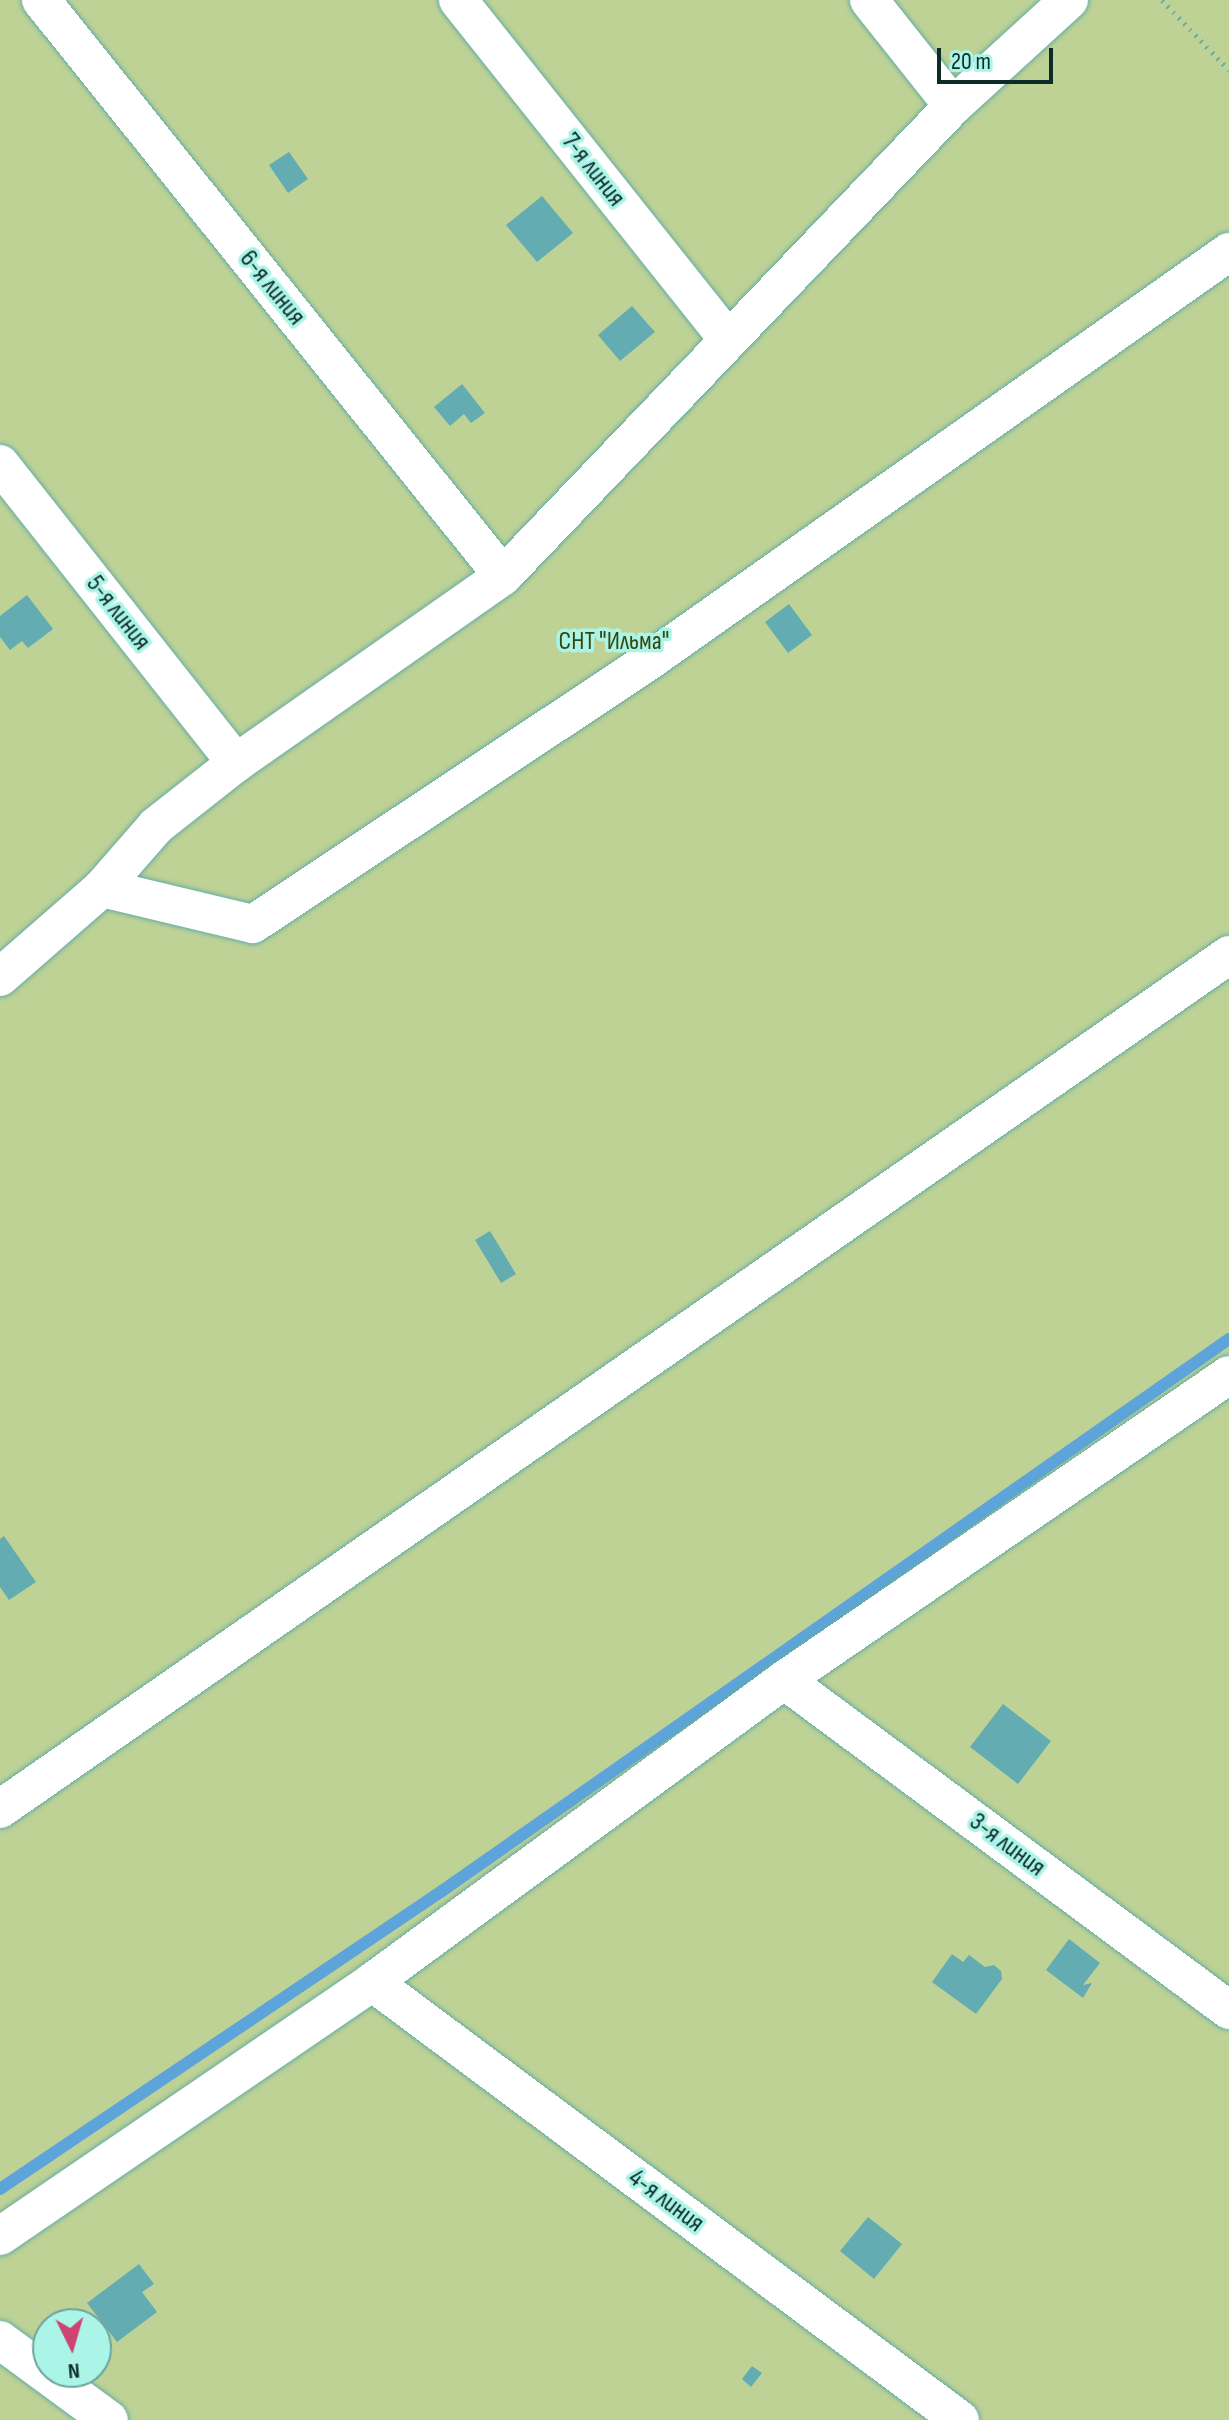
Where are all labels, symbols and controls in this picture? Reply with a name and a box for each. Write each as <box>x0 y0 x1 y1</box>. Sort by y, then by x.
scale bar <box>941 32 1057 82</box>
text: 20 m <box>951 47 991 76</box>
street label: 7-я линия <box>555 127 631 213</box>
street label: 6-я линия <box>232 244 312 332</box>
street label: 5-я линия <box>79 569 157 657</box>
park label: СНТ "Ильма" <box>559 626 669 658</box>
street label: 3-я линия <box>963 1806 1051 1884</box>
street label: 4-я линия <box>622 2162 710 2240</box>
north arrow <box>32 2308 112 2388</box>
text: N <box>67 2356 81 2384</box>

